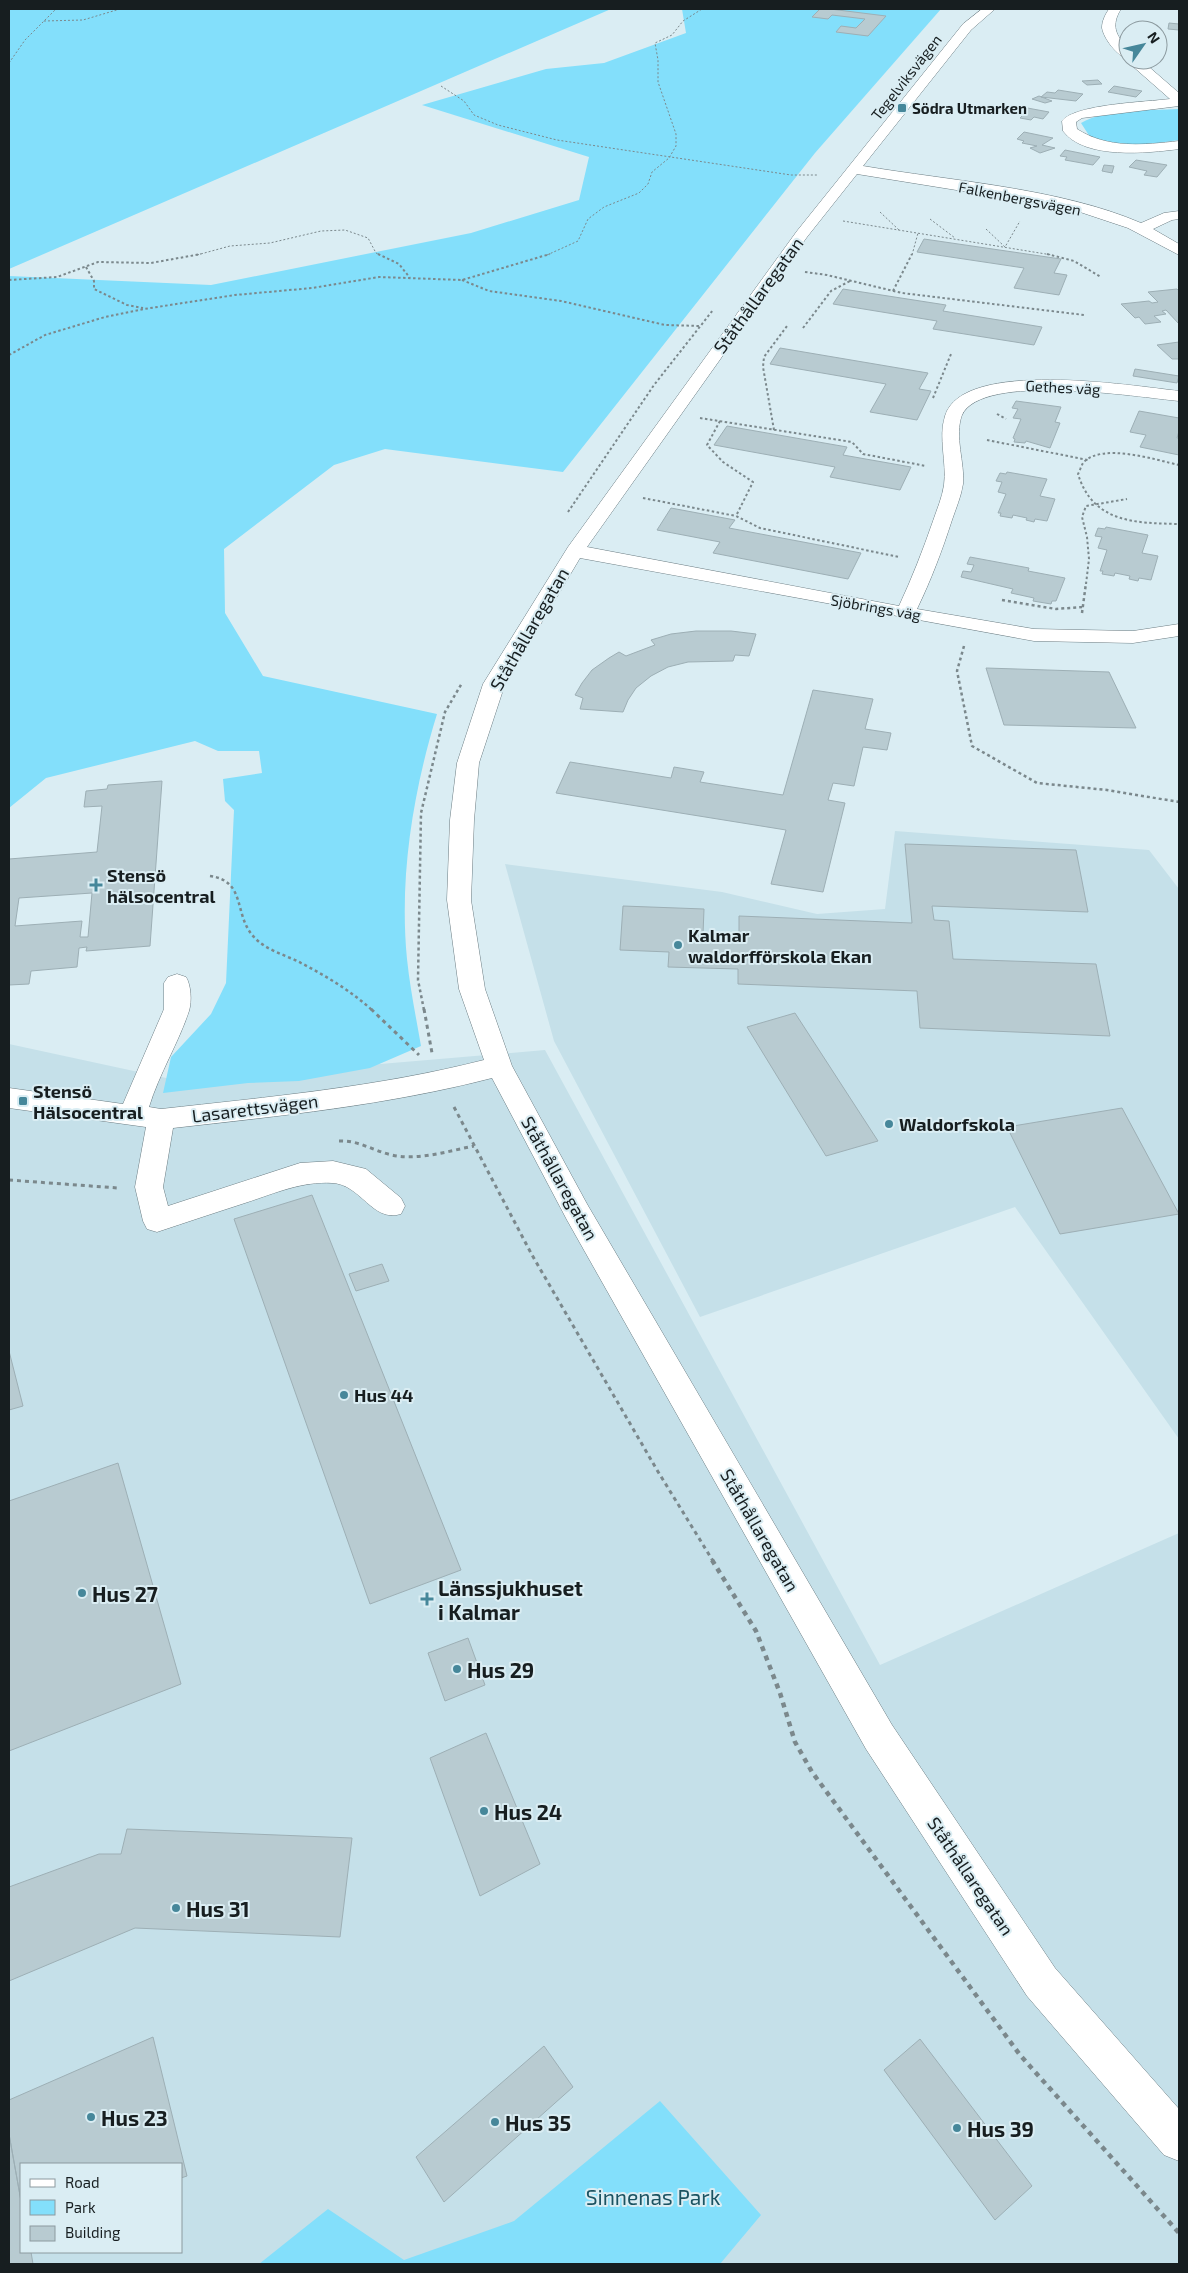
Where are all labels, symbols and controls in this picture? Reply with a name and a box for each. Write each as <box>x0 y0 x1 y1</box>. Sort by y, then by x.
north arrow <box>1118 20 1168 70</box>
text: N <box>1144 29 1164 46</box>
street label: Tegelviksvägen <box>867 31 945 123</box>
place label: Södra Utmarken <box>912 99 1027 117</box>
marker: Södra Utmarken <box>896 102 908 114</box>
street label: Falkenbergsvägen <box>957 177 1083 219</box>
street label: Ståthållaregatan <box>708 233 808 357</box>
street label: Gethes väg <box>1025 376 1102 398</box>
street label: Ståthållaregatan <box>485 564 573 694</box>
street label: Sjöbrings väg <box>829 590 923 625</box>
place label: Stensö hälsocentral <box>107 864 215 907</box>
marker: Stensö hälsocentral <box>89 878 103 892</box>
place label: Kalmar waldorfförskola Ekan <box>688 924 872 967</box>
marker: Kalmar waldorfförskola Ekan <box>672 939 684 951</box>
place label: Stensö Hälsocentral <box>33 1080 143 1123</box>
street label: Lasarettsvägen <box>191 1089 319 1127</box>
marker: Stensö Hälsocentral <box>17 1095 29 1107</box>
street label: Ståthållaregatan <box>517 1112 603 1244</box>
place label: Waldorfskola <box>899 1113 1015 1135</box>
marker: Waldorfskola <box>883 1118 895 1130</box>
place label: Hus 44 <box>354 1384 414 1406</box>
marker: Hus 44 <box>338 1389 350 1401</box>
street label: Ståthållaregatan <box>716 1465 804 1595</box>
place label: Länssjukhuset i Kalmar <box>438 1575 583 1624</box>
place label: Hus 27 <box>92 1581 158 1606</box>
marker: Hus 27 <box>76 1587 88 1599</box>
marker: Länssjukhuset i Kalmar <box>420 1592 434 1606</box>
place label: Hus 29 <box>467 1657 534 1682</box>
marker: Hus 29 <box>451 1663 463 1675</box>
place label: Hus 24 <box>494 1799 562 1824</box>
marker: Hus 24 <box>478 1805 490 1817</box>
street label: Ståthållaregatan <box>923 1813 1019 1939</box>
place label: Hus 31 <box>186 1896 250 1921</box>
marker: Hus 31 <box>170 1902 182 1914</box>
place label: Hus 23 <box>101 2105 168 2130</box>
place label: Hus 35 <box>505 2110 571 2135</box>
marker: Hus 23 <box>85 2111 97 2123</box>
marker: Hus 35 <box>489 2116 501 2128</box>
place label: Hus 39 <box>967 2116 1034 2141</box>
marker: Hus 39 <box>951 2122 963 2134</box>
legend <box>20 2163 182 2253</box>
text: Road <box>65 2173 100 2191</box>
park label: Sinnenas Park <box>586 2184 721 2209</box>
text: Park <box>65 2198 96 2216</box>
text: Building <box>65 2223 121 2241</box>

